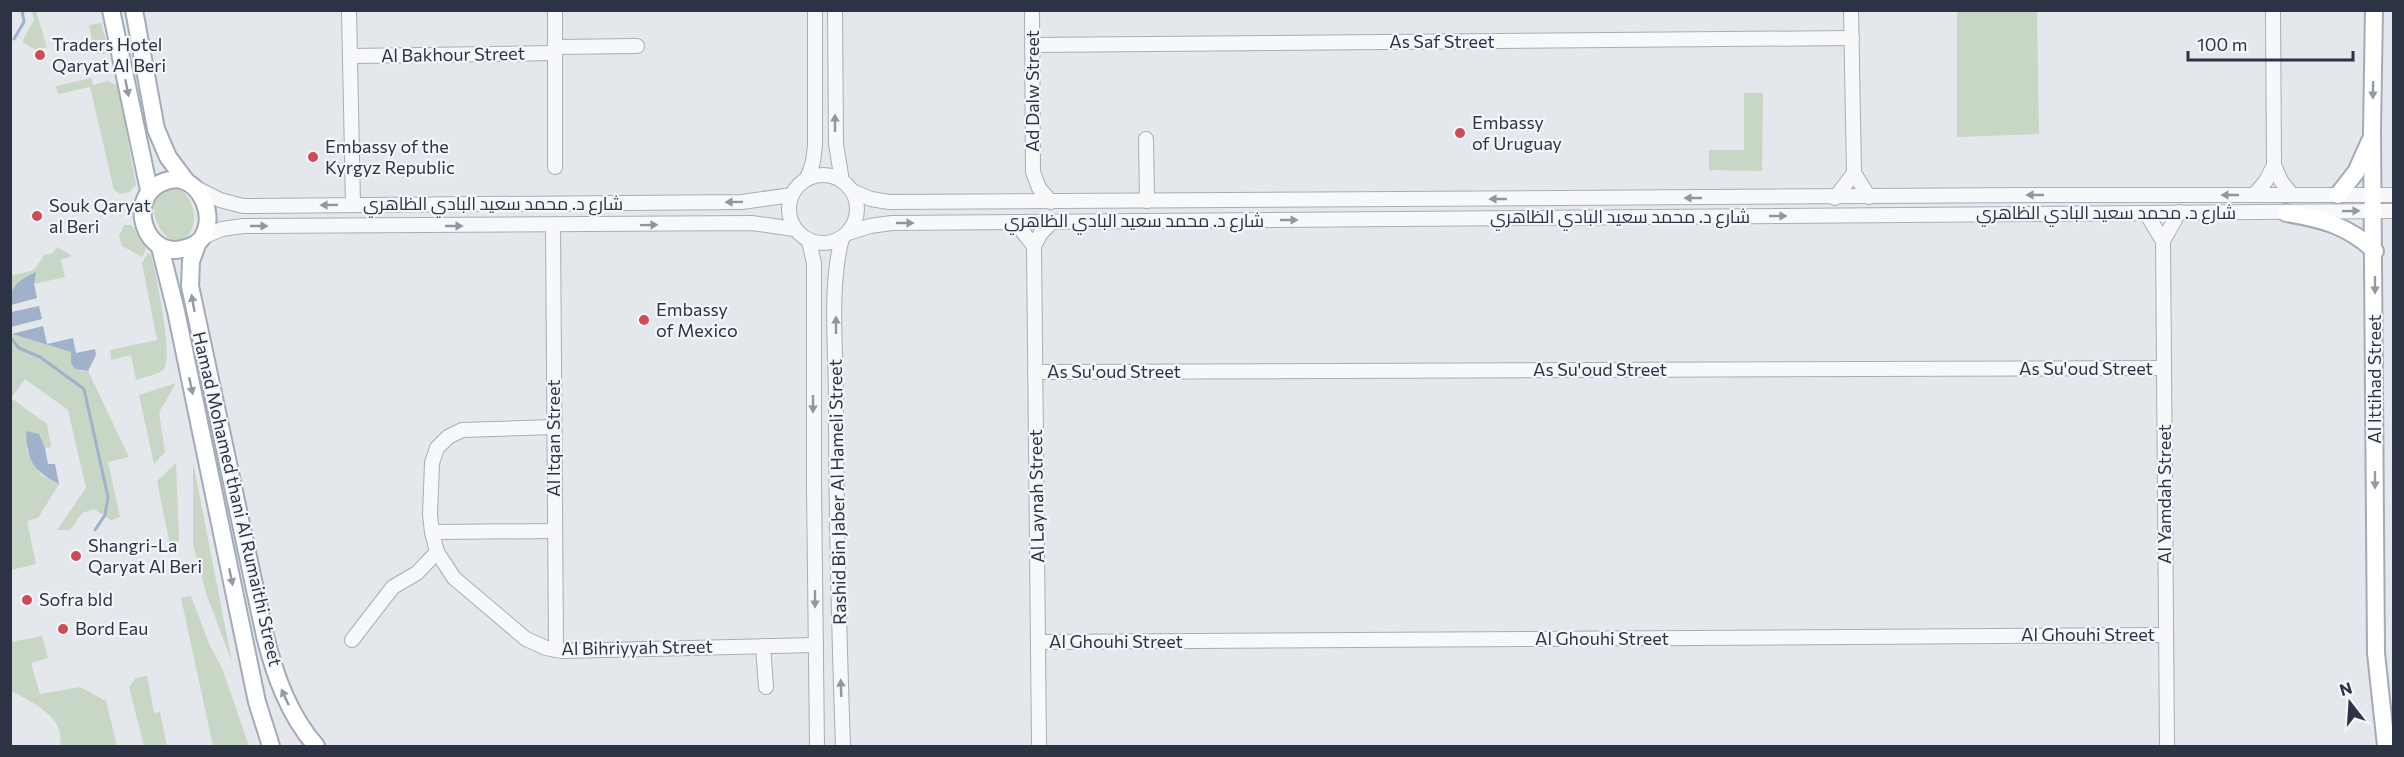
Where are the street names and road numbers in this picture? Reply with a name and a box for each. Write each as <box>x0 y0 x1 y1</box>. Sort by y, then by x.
street label: Ad Dalw Street <box>1021 30 1043 152</box>
street label: As Saf Street <box>1389 30 1495 52</box>
street label: Al Bakhour Street <box>381 42 525 66</box>
street label: شارع د. محمد سعيد البادي الظاهري <box>363 192 623 218</box>
street label: شارع د. محمد سعيد البادي الظاهري <box>1976 201 2236 227</box>
street label: شارع د. محمد سعيد البادي الظاهري <box>1490 205 1750 231</box>
street label: شارع د. محمد سعيد البادي الظاهري <box>1004 209 1264 235</box>
street label: Al Ittihad Street <box>2363 314 2385 444</box>
street label: Hamad Mohamed thani Al Rumaithi Street <box>189 329 287 668</box>
street label: As Su'oud Street <box>2019 357 2153 379</box>
street label: As Su'oud Street <box>1533 358 1667 380</box>
street label: Rashid Bin Jaber Al Hameli Street <box>824 359 850 625</box>
street label: As Su'oud Street <box>1047 360 1181 382</box>
street label: Al Itqan Street <box>542 379 564 497</box>
street label: Al Yamdah Street <box>2153 424 2175 564</box>
street label: Al Laynah Street <box>1024 429 1048 563</box>
street label: Al Ghouhi Street <box>2021 623 2155 645</box>
street label: Al Ghouhi Street <box>1535 627 1669 649</box>
street label: Al Ghouhi Street <box>1049 630 1183 652</box>
street label: Al Bihriyyah Street <box>561 635 713 659</box>

